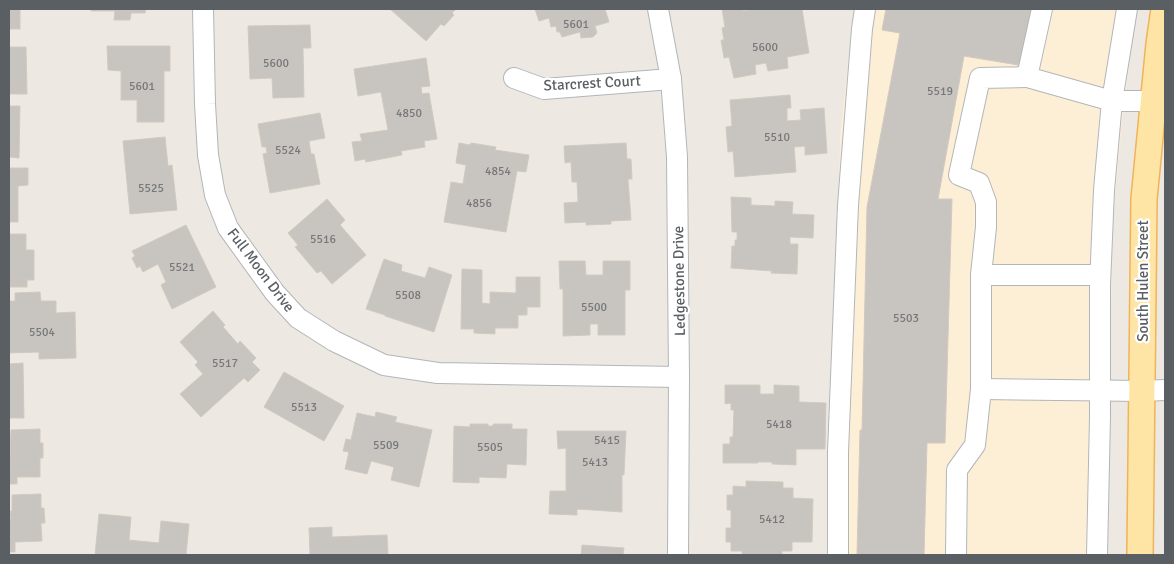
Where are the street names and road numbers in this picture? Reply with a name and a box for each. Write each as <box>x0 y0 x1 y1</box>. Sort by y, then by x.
street label: Starcrest Court <box>543 71 641 95</box>
street label: South Hulen Street <box>1134 220 1152 342</box>
street label: Full Moon Drive <box>224 225 298 315</box>
street label: Ledgestone Drive <box>669 226 689 336</box>

